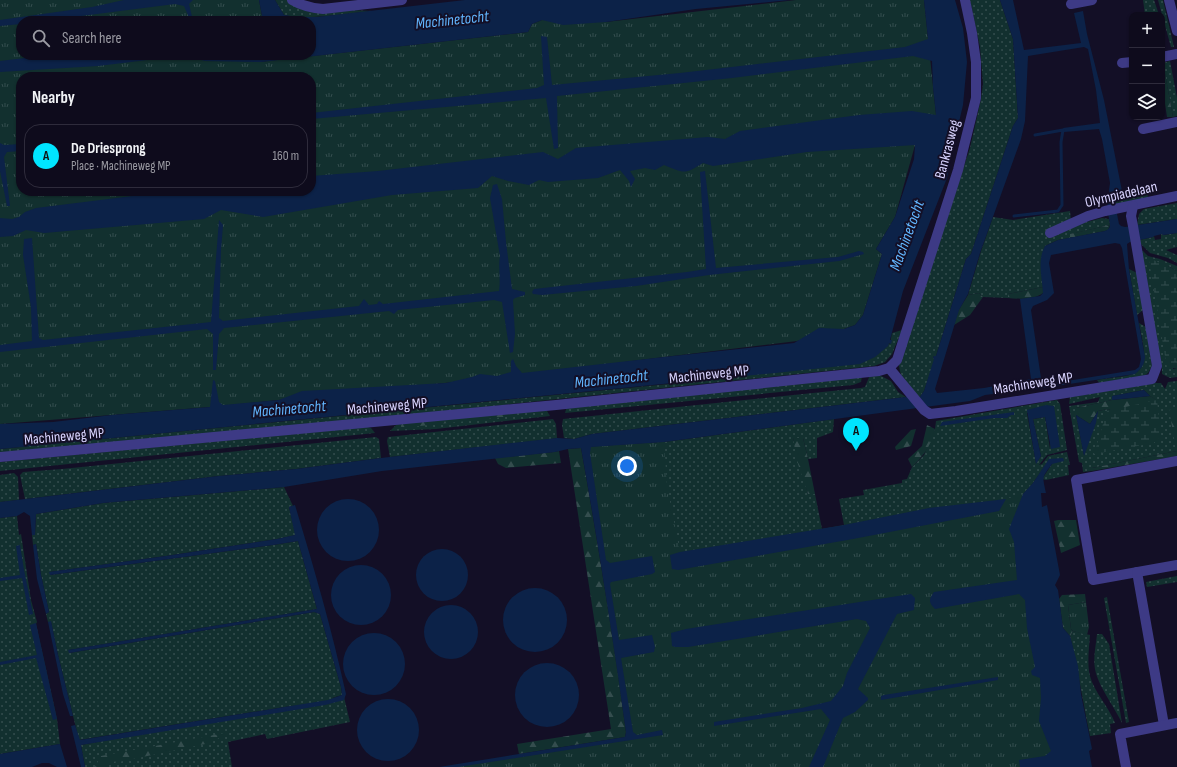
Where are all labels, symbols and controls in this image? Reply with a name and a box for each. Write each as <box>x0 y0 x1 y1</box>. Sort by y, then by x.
water label: Machinetocht <box>415 7 491 34</box>
map controls <box>1129 12 1165 120</box>
button: + <box>1129 12 1165 48</box>
search box <box>16 16 316 60</box>
icon: search <box>30 27 52 49</box>
text: Search here <box>62 29 122 48</box>
button: − <box>1129 48 1165 84</box>
button: layers <box>1129 84 1165 120</box>
text: Nearby <box>32 88 75 108</box>
street label: Bankrasweg <box>931 118 964 181</box>
text: De Driesprong <box>71 139 146 158</box>
text: A <box>43 148 49 164</box>
text: 160 m <box>273 148 299 164</box>
text: Place · Machineweg MP <box>71 158 171 174</box>
street label: Olympiadelaan <box>1083 177 1159 212</box>
water label: Machinetocht <box>886 197 929 273</box>
street label: Machineweg MP <box>668 361 750 388</box>
water label: Machinetocht <box>574 366 650 393</box>
street label: Machineweg MP <box>992 368 1074 399</box>
street label: Machineweg MP <box>346 394 428 419</box>
water label: Machinetocht <box>252 397 328 422</box>
pin: A <box>843 418 869 451</box>
street label: Machineweg MP <box>23 424 105 449</box>
your location <box>617 456 637 476</box>

